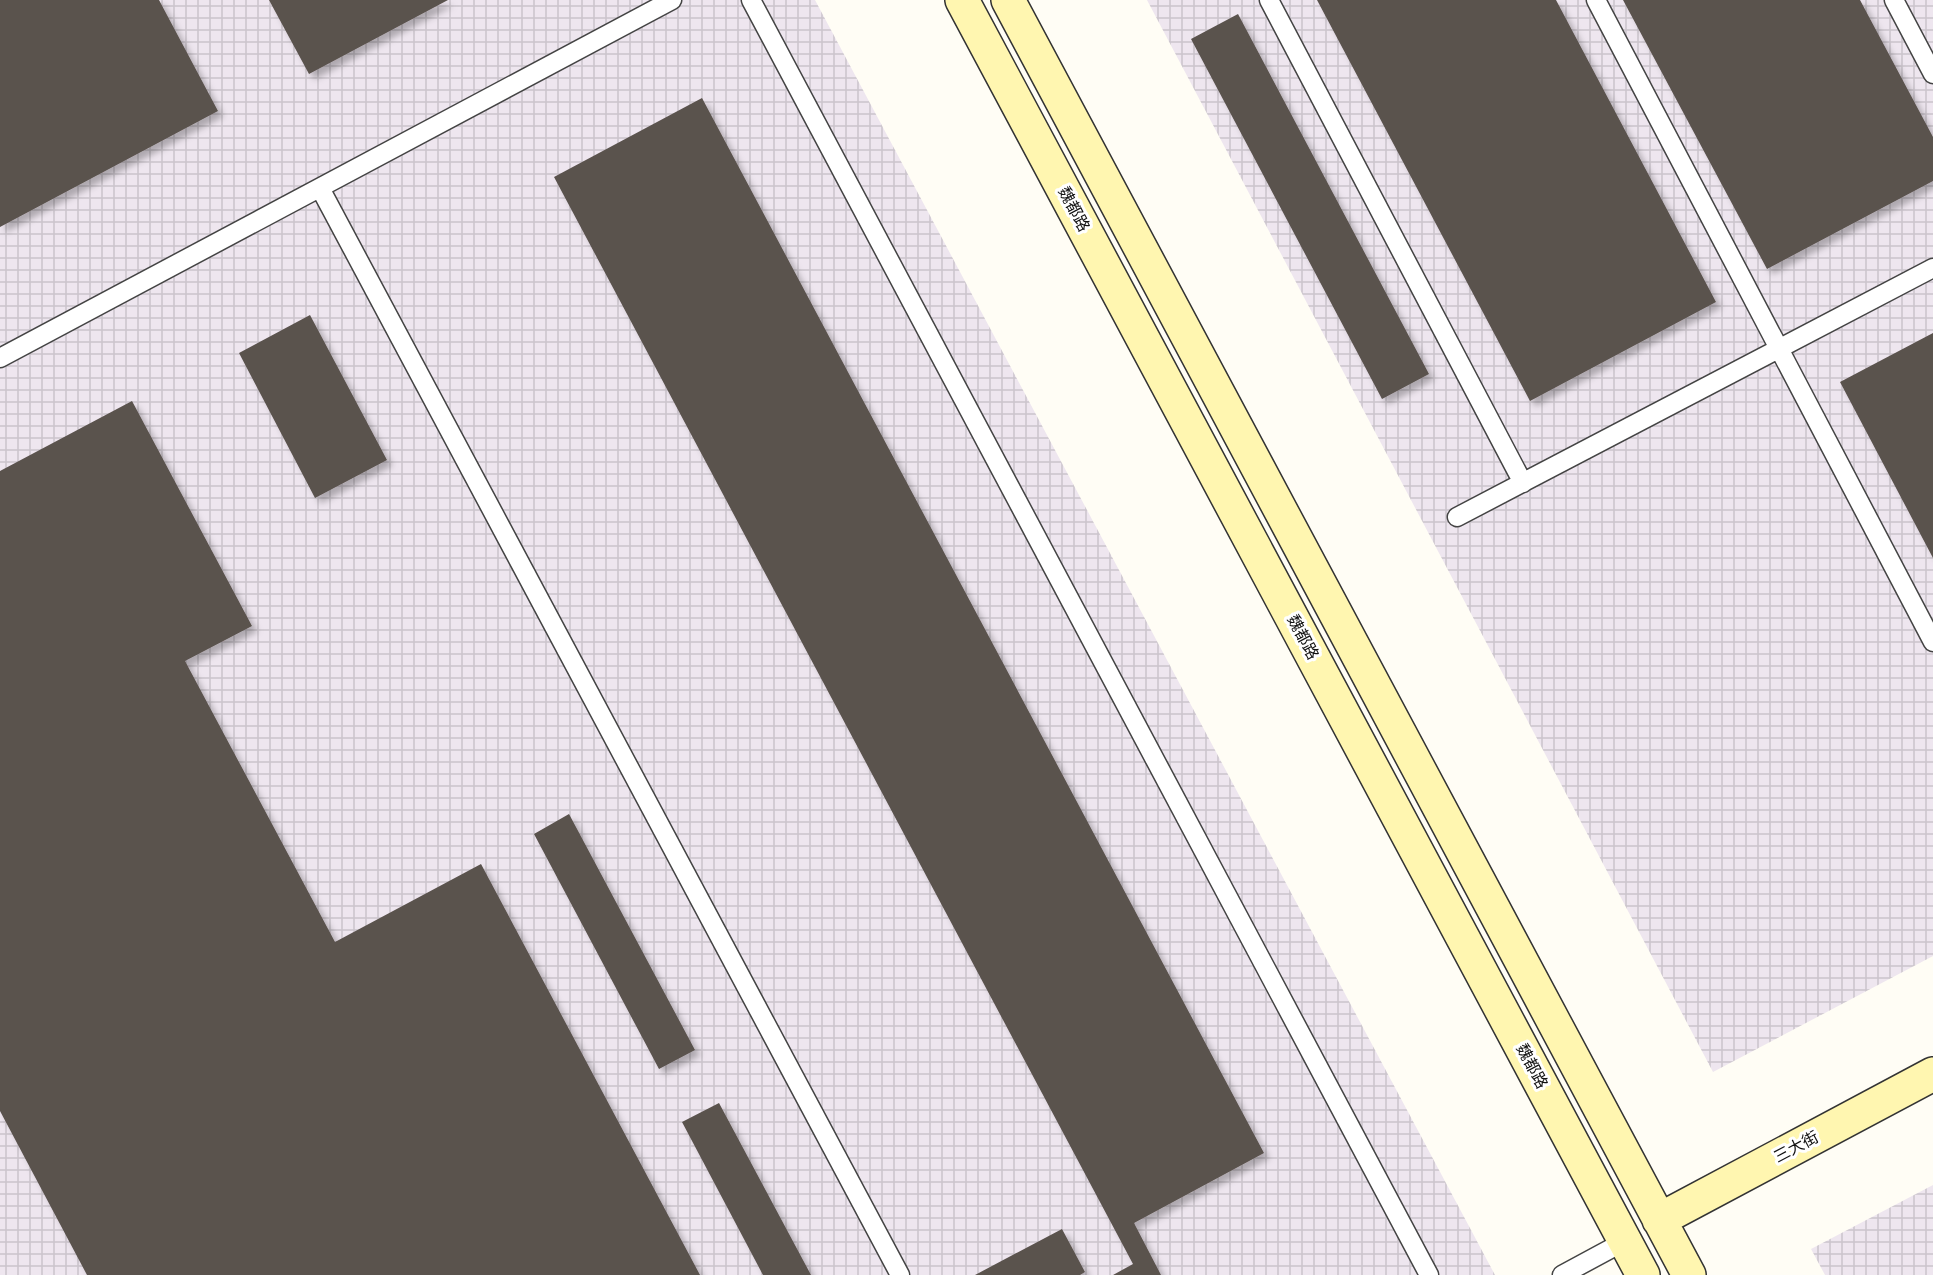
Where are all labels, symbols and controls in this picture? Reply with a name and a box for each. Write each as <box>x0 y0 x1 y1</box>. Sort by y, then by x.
street label: 魏都路 <box>1054 183 1094 235</box>
street label: 魏都路 <box>1283 611 1323 663</box>
street label: 魏都路 <box>1512 1040 1552 1092</box>
street label: 三大街 <box>1770 1127 1822 1167</box>

